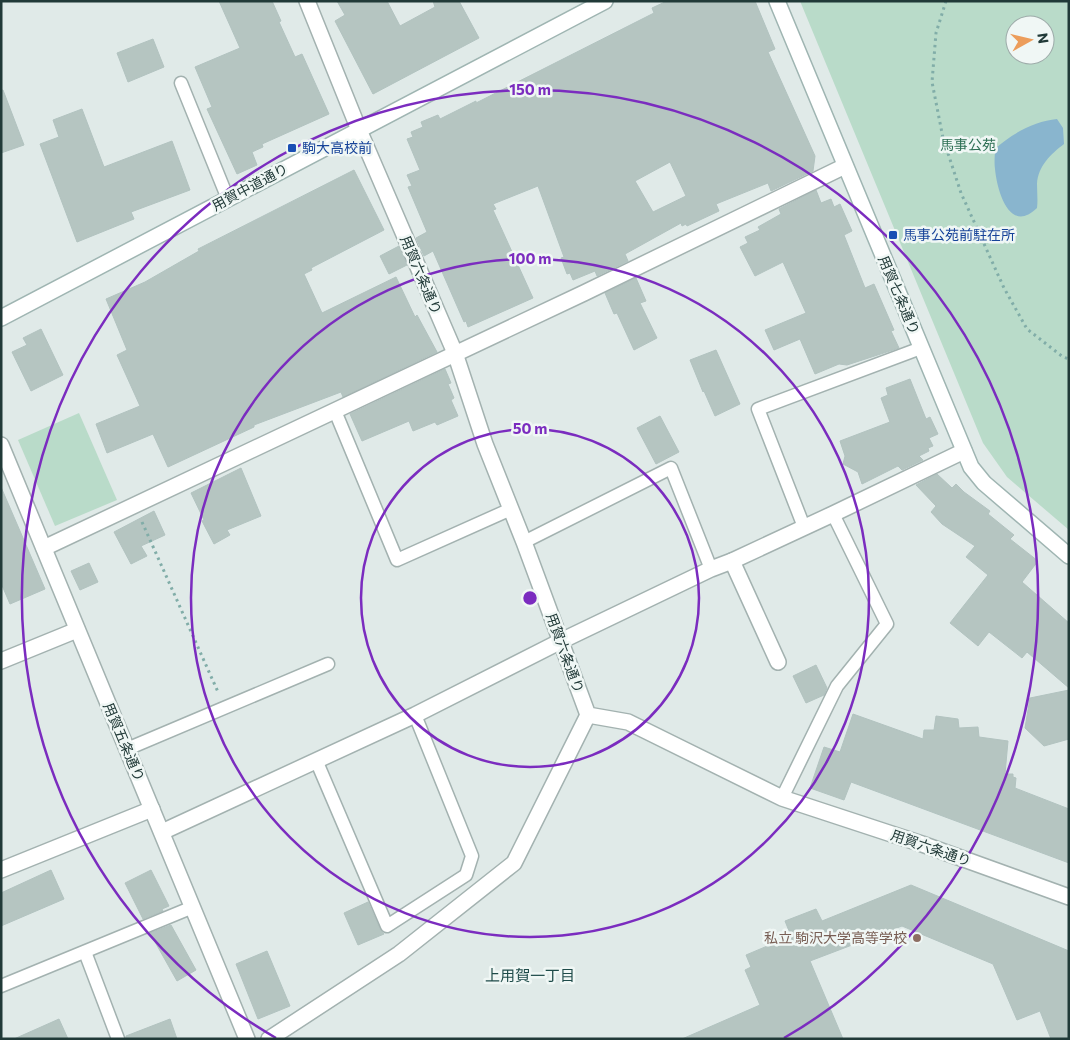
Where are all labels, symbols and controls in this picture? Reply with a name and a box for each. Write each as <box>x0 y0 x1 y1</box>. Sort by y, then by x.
north arrow <box>1005 15 1055 65</box>
text: N <box>1034 32 1053 45</box>
text: 150 m <box>509 80 551 98</box>
park label: 馬事公苑 <box>940 136 996 153</box>
place label: 駒大高校前 <box>302 139 372 156</box>
marker: 駒大高校前 <box>286 142 298 154</box>
street label: 用賀中道通り <box>209 159 291 214</box>
place label: 馬事公苑前駐在所 <box>903 226 1015 243</box>
marker: 馬事公苑前駐在所 <box>887 229 899 241</box>
street label: 用賀六条通り <box>397 233 446 317</box>
text: 100 m <box>509 249 551 267</box>
street label: 用賀七条通り <box>875 253 924 337</box>
text: 50 m <box>513 419 547 437</box>
centre of rings <box>521 589 539 607</box>
street label: 用賀六条通り <box>543 610 588 695</box>
street label: 用賀五条通り <box>100 700 149 784</box>
street label: 用賀六条通り <box>889 826 974 869</box>
place label: 私立 駒沢大学高等学校 <box>764 929 907 946</box>
marker: 私立 駒沢大学高等学校 <box>911 932 923 944</box>
district label: 上用賀一丁目 <box>485 966 575 984</box>

